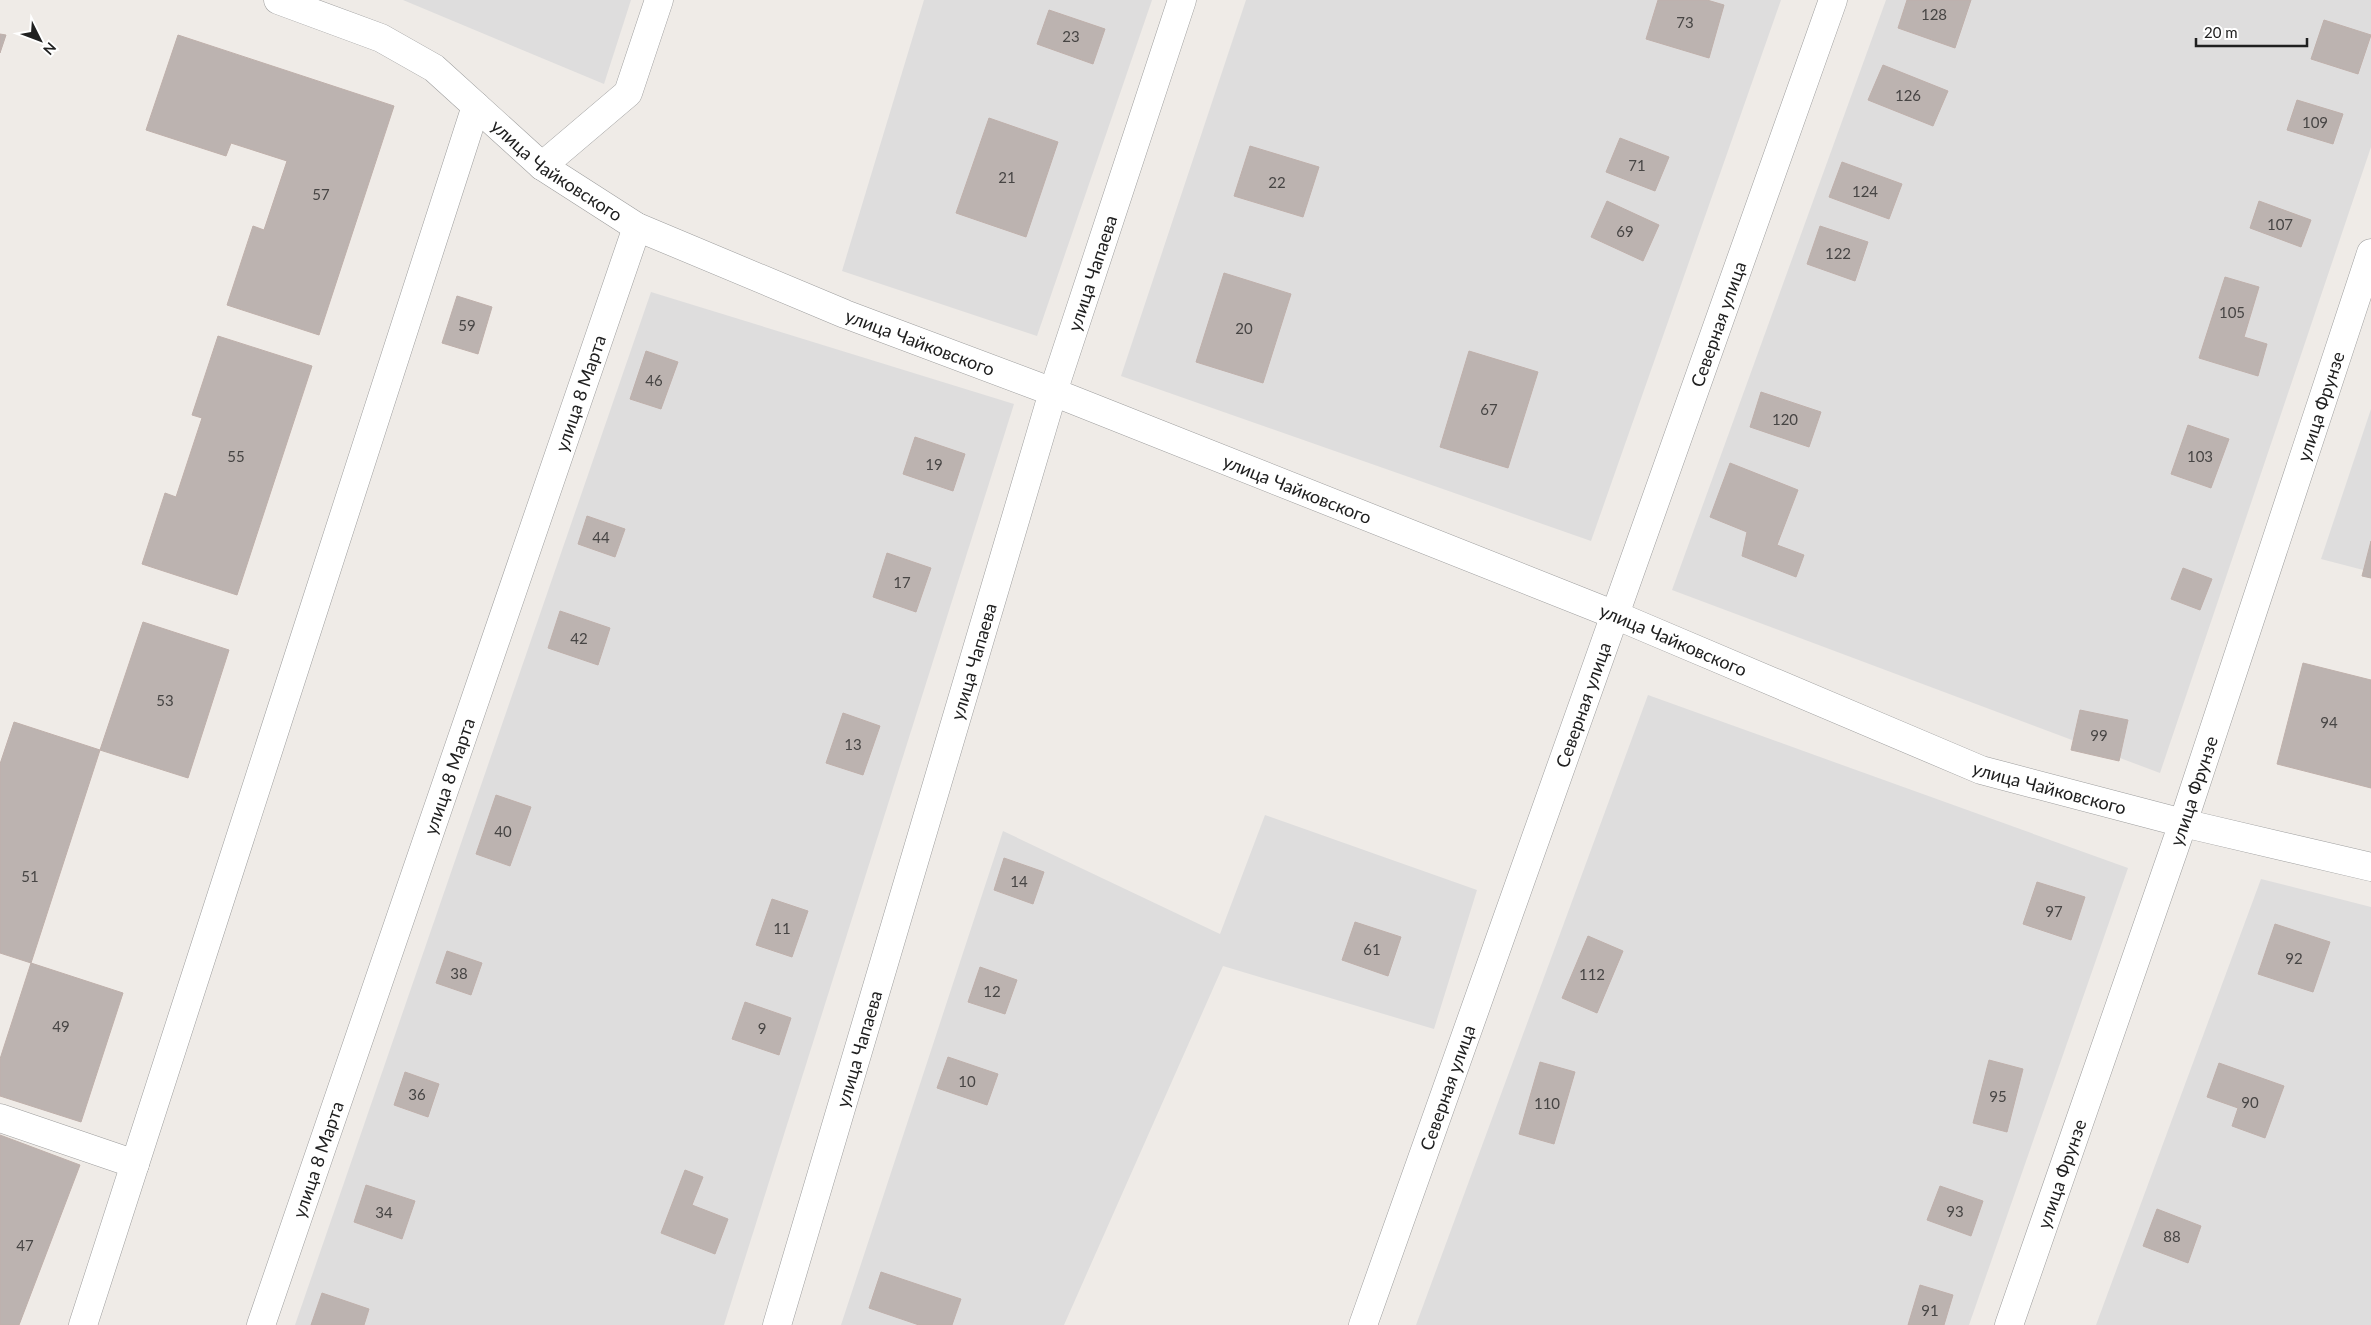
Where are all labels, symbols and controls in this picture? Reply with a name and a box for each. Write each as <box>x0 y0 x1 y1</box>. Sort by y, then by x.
house number: 128 <box>1921 5 1947 23</box>
house number: 73 <box>1676 13 1694 31</box>
north arrow <box>15 15 65 65</box>
scale bar <box>2196 15 2307 47</box>
text: 20 m <box>2204 23 2238 41</box>
house number: 23 <box>1062 27 1080 45</box>
text: N <box>40 39 60 59</box>
house number: 126 <box>1895 86 1921 104</box>
house number: 109 <box>2302 113 2328 131</box>
street label: улица Чайковского <box>487 115 627 226</box>
house number: 71 <box>1628 156 1646 174</box>
house number: 21 <box>998 168 1016 186</box>
house number: 22 <box>1268 173 1286 191</box>
house number: 124 <box>1852 182 1878 200</box>
house number: 57 <box>312 185 330 203</box>
street label: улица Чапаева <box>1063 212 1121 334</box>
house number: 107 <box>2267 215 2293 233</box>
house number: 69 <box>1616 222 1634 240</box>
house number: 122 <box>1825 244 1851 262</box>
street label: Северная улица <box>1686 258 1750 390</box>
house number: 105 <box>2219 303 2245 321</box>
street label: улица Чайковского <box>842 304 998 380</box>
house number: 59 <box>458 316 476 334</box>
house number: 20 <box>1235 319 1253 337</box>
street label: улица 8 Марта <box>550 332 610 454</box>
street label: улица Фрунзе <box>2292 349 2349 464</box>
house number: 46 <box>645 371 663 389</box>
house number: 67 <box>1480 400 1498 418</box>
house number: 120 <box>1772 410 1798 428</box>
house number: 55 <box>227 447 245 465</box>
house number: 103 <box>2187 447 2213 465</box>
street label: улица Чайковского <box>1220 450 1375 528</box>
house number: 19 <box>925 455 943 473</box>
house number: 44 <box>592 528 610 546</box>
house number: 17 <box>893 573 911 591</box>
street label: улица Чайковского <box>1596 599 1750 681</box>
street label: улица Чапаева <box>946 600 1001 723</box>
house number: 42 <box>570 629 588 647</box>
street label: Северная улица <box>1551 639 1615 771</box>
house number: 53 <box>156 691 174 709</box>
house number: 94 <box>2320 713 2338 731</box>
street label: улица 8 Марта <box>419 715 479 838</box>
house number: 99 <box>2090 726 2108 744</box>
street label: улица Фрунзе <box>2165 733 2222 849</box>
house number: 13 <box>844 735 862 753</box>
street label: улица Чайковского <box>1969 757 2129 819</box>
house number: 40 <box>494 822 512 840</box>
house number: 51 <box>21 867 39 885</box>
house number: 14 <box>1010 872 1028 890</box>
house number: 97 <box>2045 902 2063 920</box>
house number: 11 <box>773 919 791 937</box>
house number: 61 <box>1363 940 1381 958</box>
house number: 92 <box>2285 949 2303 967</box>
house number: 38 <box>450 964 468 982</box>
house number: 112 <box>1579 965 1605 983</box>
house number: 12 <box>983 982 1001 1000</box>
street label: улица Чапаева <box>831 988 886 1110</box>
house number: 49 <box>52 1017 70 1035</box>
house number: 9 <box>758 1019 766 1037</box>
street label: Северная улица <box>1415 1022 1480 1153</box>
house number: 10 <box>958 1072 976 1090</box>
house number: 36 <box>408 1085 426 1103</box>
house number: 95 <box>1989 1087 2007 1105</box>
house number: 90 <box>2241 1093 2259 1111</box>
house number: 110 <box>1534 1094 1560 1112</box>
street label: улица 8 Марта <box>288 1098 348 1221</box>
street label: улица Фрунзе <box>2032 1116 2091 1232</box>
house number: 93 <box>1946 1202 1964 1220</box>
house number: 34 <box>375 1203 393 1221</box>
house number: 88 <box>2163 1227 2181 1245</box>
house number: 47 <box>16 1236 34 1254</box>
house number: 91 <box>1921 1301 1939 1319</box>

